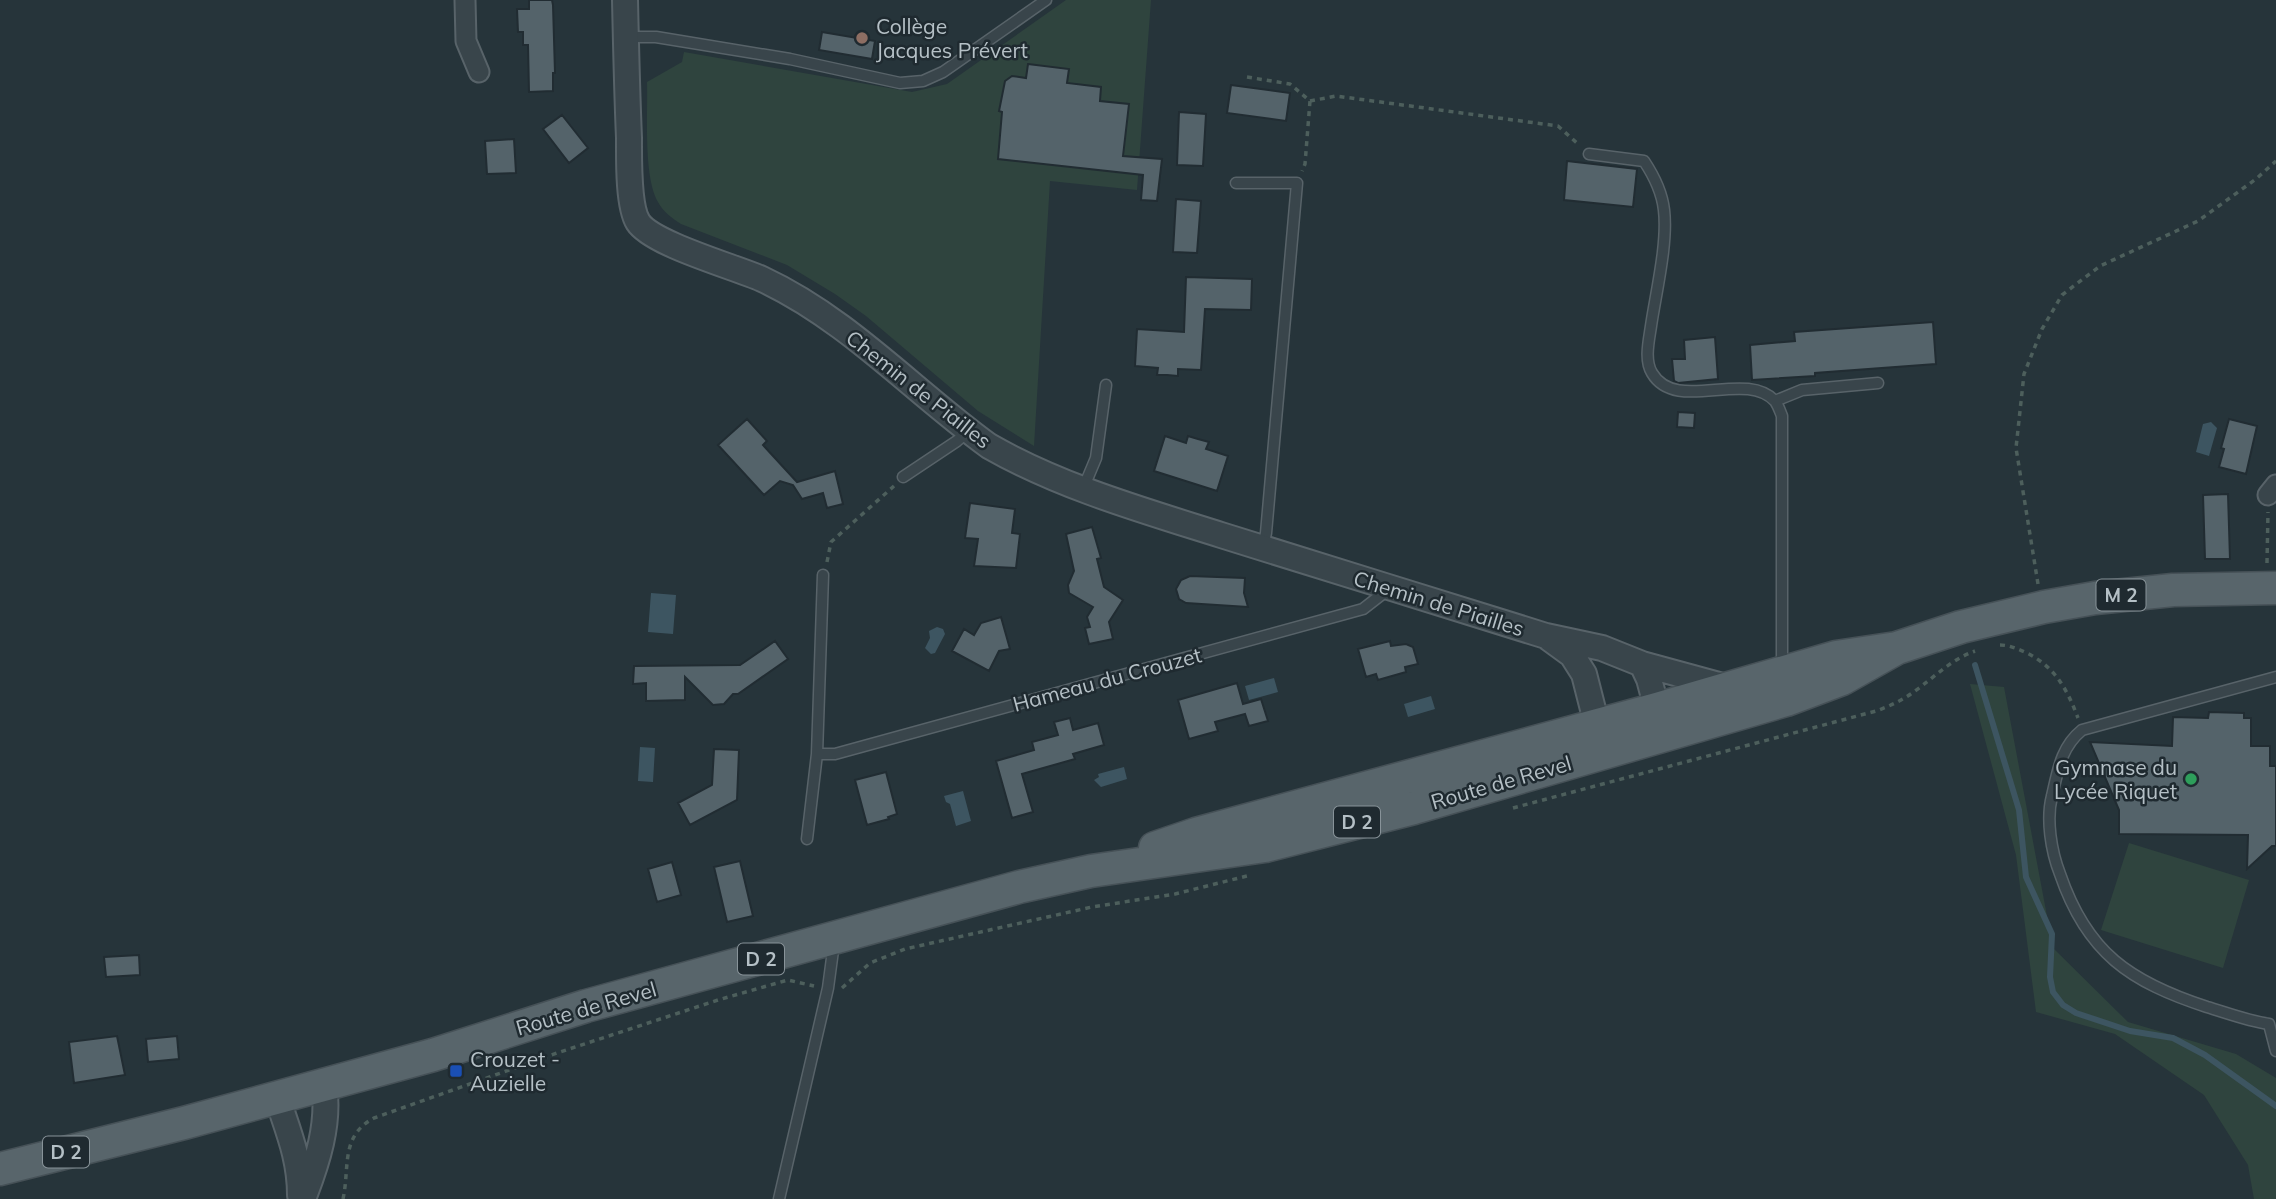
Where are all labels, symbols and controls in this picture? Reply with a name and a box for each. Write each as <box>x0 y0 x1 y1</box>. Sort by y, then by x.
place label: Collège Jacques Prévert <box>876 13 1028 63</box>
marker: Collège Jacques Prévert <box>854 30 870 46</box>
street label: Chemin de Piailles <box>841 324 997 454</box>
street label: Chemin de Piailles <box>1351 565 1527 641</box>
road number: M 2 <box>2096 580 2146 610</box>
street label: Hameau du Crouzet <box>1010 641 1204 717</box>
street label: Route de Revel <box>1428 750 1574 814</box>
place label: Gymnase du Lycée Riquet <box>2054 754 2177 804</box>
marker: Gymnase du Lycée Riquet <box>2183 771 2199 787</box>
road number: D 2 <box>1334 806 1380 838</box>
road number: D 2 <box>738 944 784 974</box>
street label: Route de Revel <box>513 976 659 1040</box>
place label: Crouzet - Auzielle <box>470 1046 560 1096</box>
marker: Crouzet - Auzielle <box>448 1063 464 1079</box>
road number: D 2 <box>43 1136 89 1168</box>

